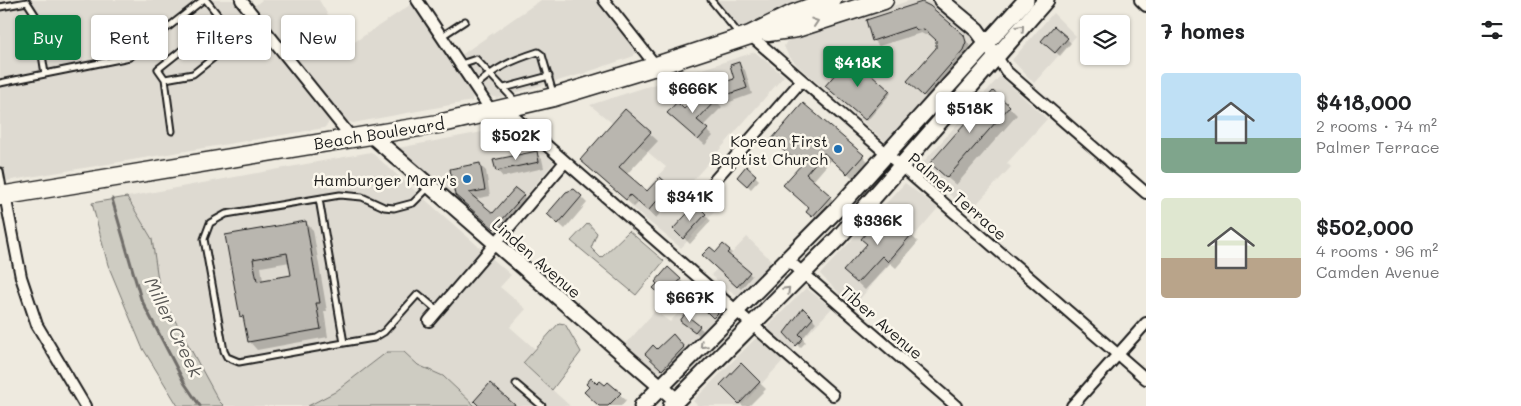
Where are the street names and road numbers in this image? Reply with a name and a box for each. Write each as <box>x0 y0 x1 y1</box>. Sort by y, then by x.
street label: Beach Boulevard <box>312 112 446 154</box>
street label: Palmer Terrace <box>904 147 1012 245</box>
street label: Linden Avenue <box>488 213 586 303</box>
street label: Tiber Avenue <box>836 280 928 364</box>

